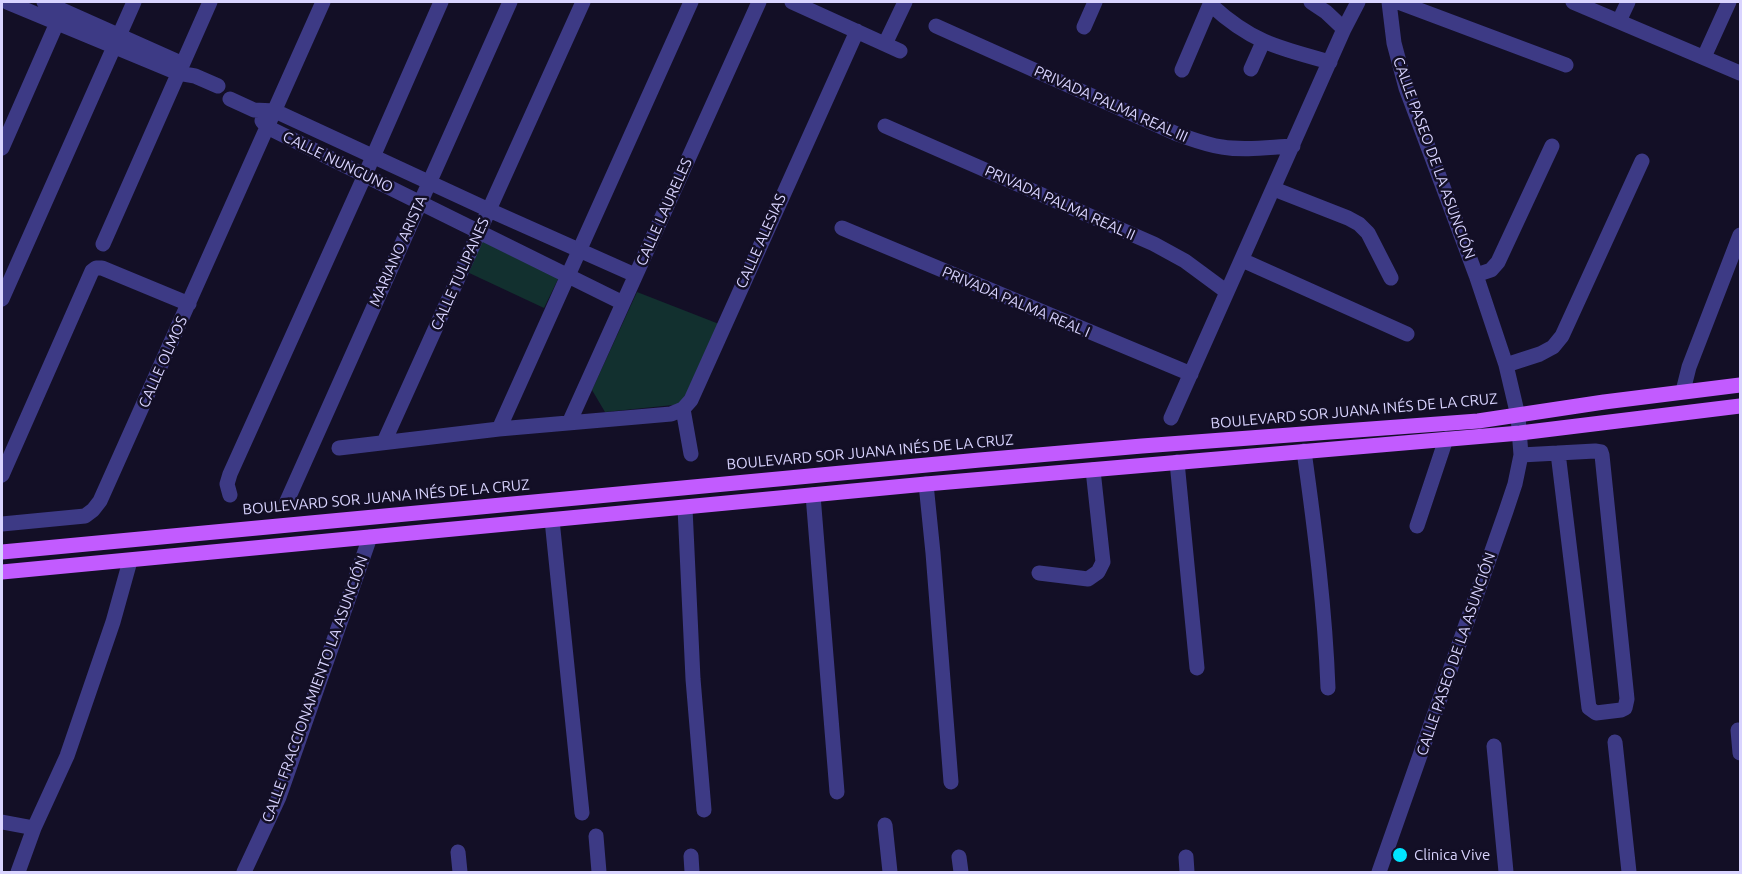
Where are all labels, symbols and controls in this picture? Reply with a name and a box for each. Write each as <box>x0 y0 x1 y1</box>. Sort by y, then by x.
street label: CALLE PASEO DE LA ASUNCIÓN <box>1389 55 1479 261</box>
street label: PRIVADA PALMA REAL III <box>1031 62 1191 146</box>
street label: CALLE NUNGUNO <box>280 127 396 197</box>
street label: CALLE LAURELES <box>632 155 696 269</box>
street label: PRIVADA PALMA REAL II <box>982 162 1138 244</box>
street label: CALLE ALESIAS <box>732 191 790 291</box>
street label: MARIANO ARISTA <box>365 193 431 309</box>
street label: CALLE TULIPANES <box>427 215 493 333</box>
street label: PRIVADA PALMA REAL I <box>939 263 1093 341</box>
street label: CALLE OLMOS <box>135 313 191 411</box>
street label: BOULEVARD SOR JUANA INÉS DE LA CRUZ <box>1210 389 1498 433</box>
street label: BOULEVARD SOR JUANA INÉS DE LA CRUZ <box>726 430 1014 474</box>
street label: BOULEVARD SOR JUANA INÉS DE LA CRUZ <box>242 475 530 519</box>
street label: CALLE PASEO DE LA ASUNCIÓN <box>1413 550 1499 758</box>
street label: CALLE FRACCIONAMIENTO LA ASUNCIÓN <box>258 553 372 825</box>
marker: Clinica Vive <box>1391 846 1409 864</box>
place label: Clinica Vive <box>1414 846 1490 864</box>

